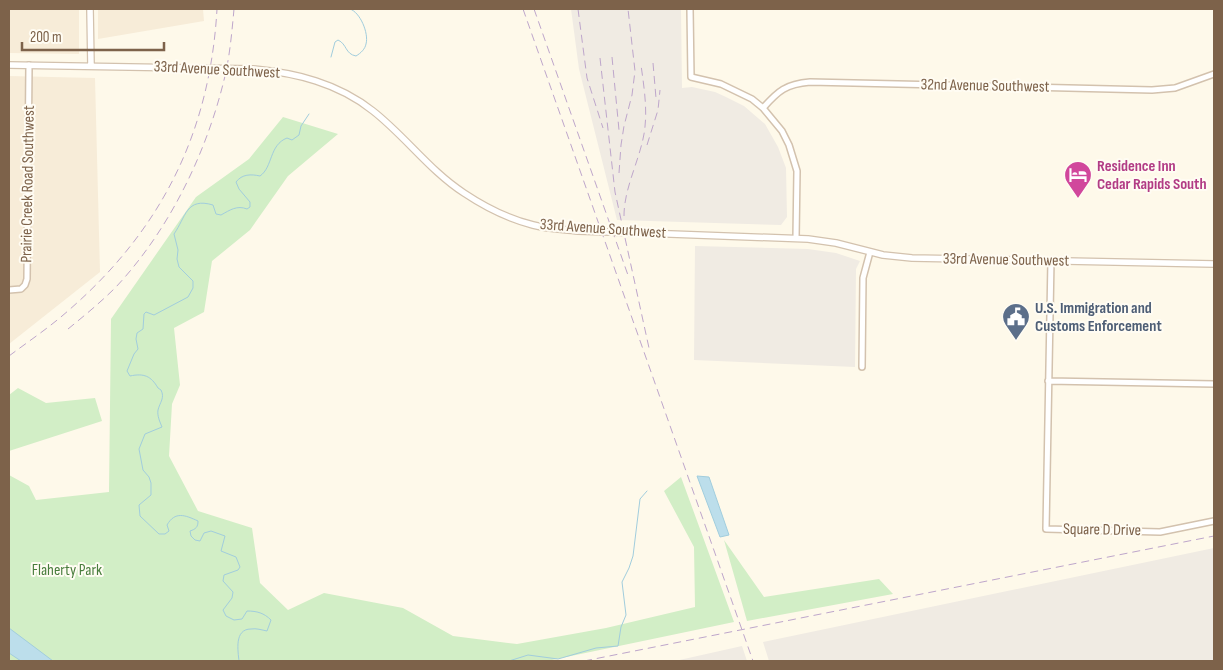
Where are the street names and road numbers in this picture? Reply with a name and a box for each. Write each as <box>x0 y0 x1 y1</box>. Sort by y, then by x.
street label: 33rd Avenue Southwest <box>153 57 281 83</box>
street label: 32nd Avenue Southwest <box>920 75 1050 97</box>
street label: Prairie Creek Road Southwest <box>17 105 39 263</box>
street label: 33rd Avenue Southwest <box>539 215 667 243</box>
street label: 33rd Avenue Southwest <box>943 249 1070 271</box>
street label: Square D Drive <box>1063 520 1141 540</box>

